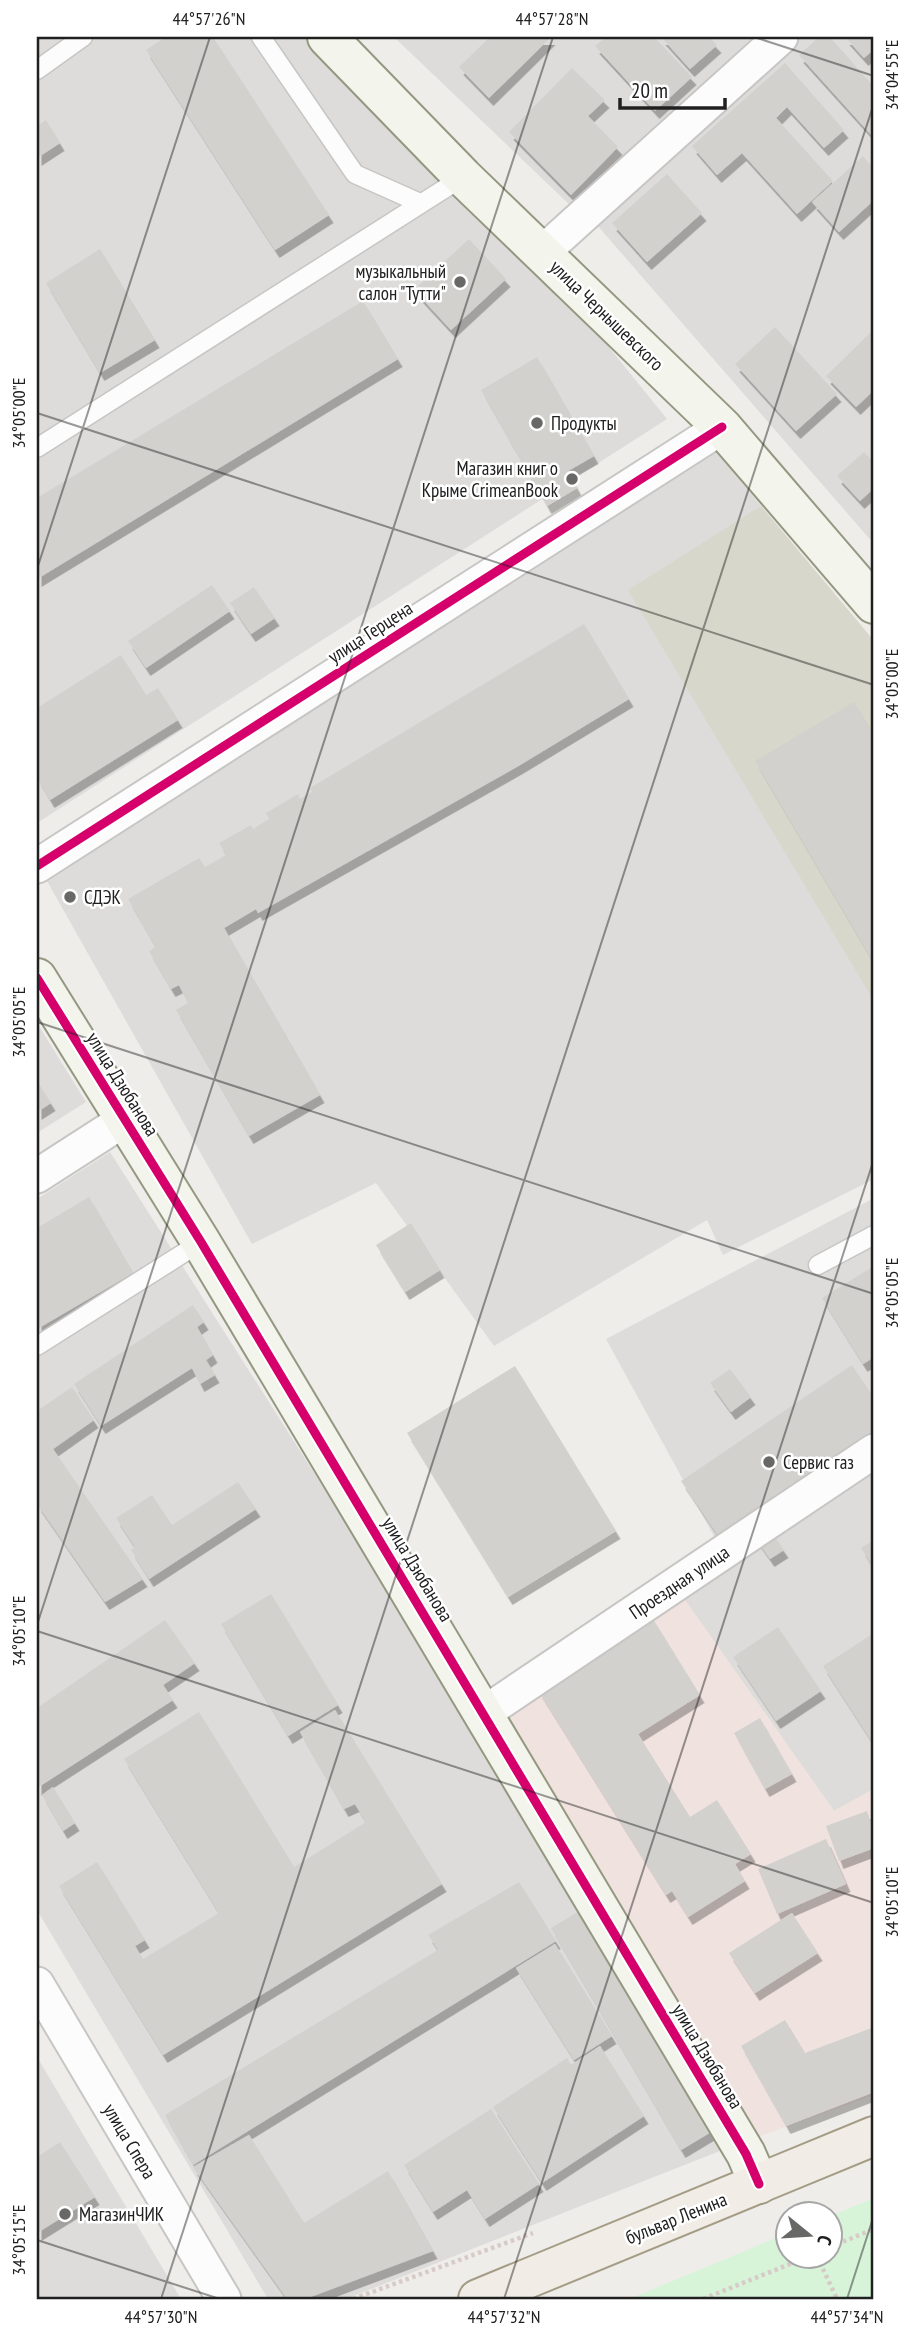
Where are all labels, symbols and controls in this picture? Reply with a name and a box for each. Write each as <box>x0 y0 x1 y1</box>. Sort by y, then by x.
text: 44°57'26"N <box>173 7 245 30</box>
text: 44°57'28"N <box>516 7 588 30</box>
text: 34°04'55"E <box>880 40 903 110</box>
scale bar <box>620 66 726 110</box>
text: 20 m <box>631 77 668 104</box>
street label: улица Чернышевского <box>545 254 669 376</box>
place label: музыкальный салон "Тутти" <box>355 259 446 305</box>
marker: музыкальный салон "Тутти" <box>452 274 468 290</box>
text: 34°05'00"E <box>7 378 30 448</box>
place label: Продукты <box>551 411 617 435</box>
marker: Продукты <box>529 415 545 431</box>
place label: Магазин книг о Крыме CrimeanBook <box>422 456 559 502</box>
marker: Магазин книг о Крыме CrimeanBook <box>564 471 580 487</box>
street label: улица Герцена <box>323 596 417 668</box>
text: 34°05'00"E <box>880 649 903 719</box>
place label: СДЭК <box>84 885 121 909</box>
marker: СДЭК <box>62 889 78 905</box>
text: 34°05'05"E <box>7 987 30 1057</box>
street label: улица Дзюбанова <box>82 1028 164 1140</box>
text: 34°05'05"E <box>880 1258 903 1328</box>
place label: Сервис газ <box>783 1450 854 1474</box>
marker: Сервис газ <box>761 1454 777 1470</box>
street label: улица Дзюбанова <box>377 1512 459 1626</box>
street label: Проездная улица <box>624 1540 734 1624</box>
text: 34°05'10"E <box>7 1596 30 1666</box>
text: 34°05'10"E <box>880 1867 903 1937</box>
street label: улица Дзюбанова <box>667 1999 749 2113</box>
street label: улица Спера <box>98 2099 162 2183</box>
street label: бульвар Ленина <box>622 2187 730 2249</box>
north arrow <box>774 2200 844 2270</box>
place label: МагазинЧИК <box>79 2202 164 2226</box>
text: 34°05'15"E <box>7 2205 30 2275</box>
marker: МагазинЧИК <box>57 2206 73 2222</box>
text: С <box>812 2232 838 2248</box>
text: 44°57'30"N <box>125 2305 197 2328</box>
text: 44°57'32"N <box>468 2305 540 2328</box>
text: 44°57'34"N <box>811 2305 883 2328</box>

